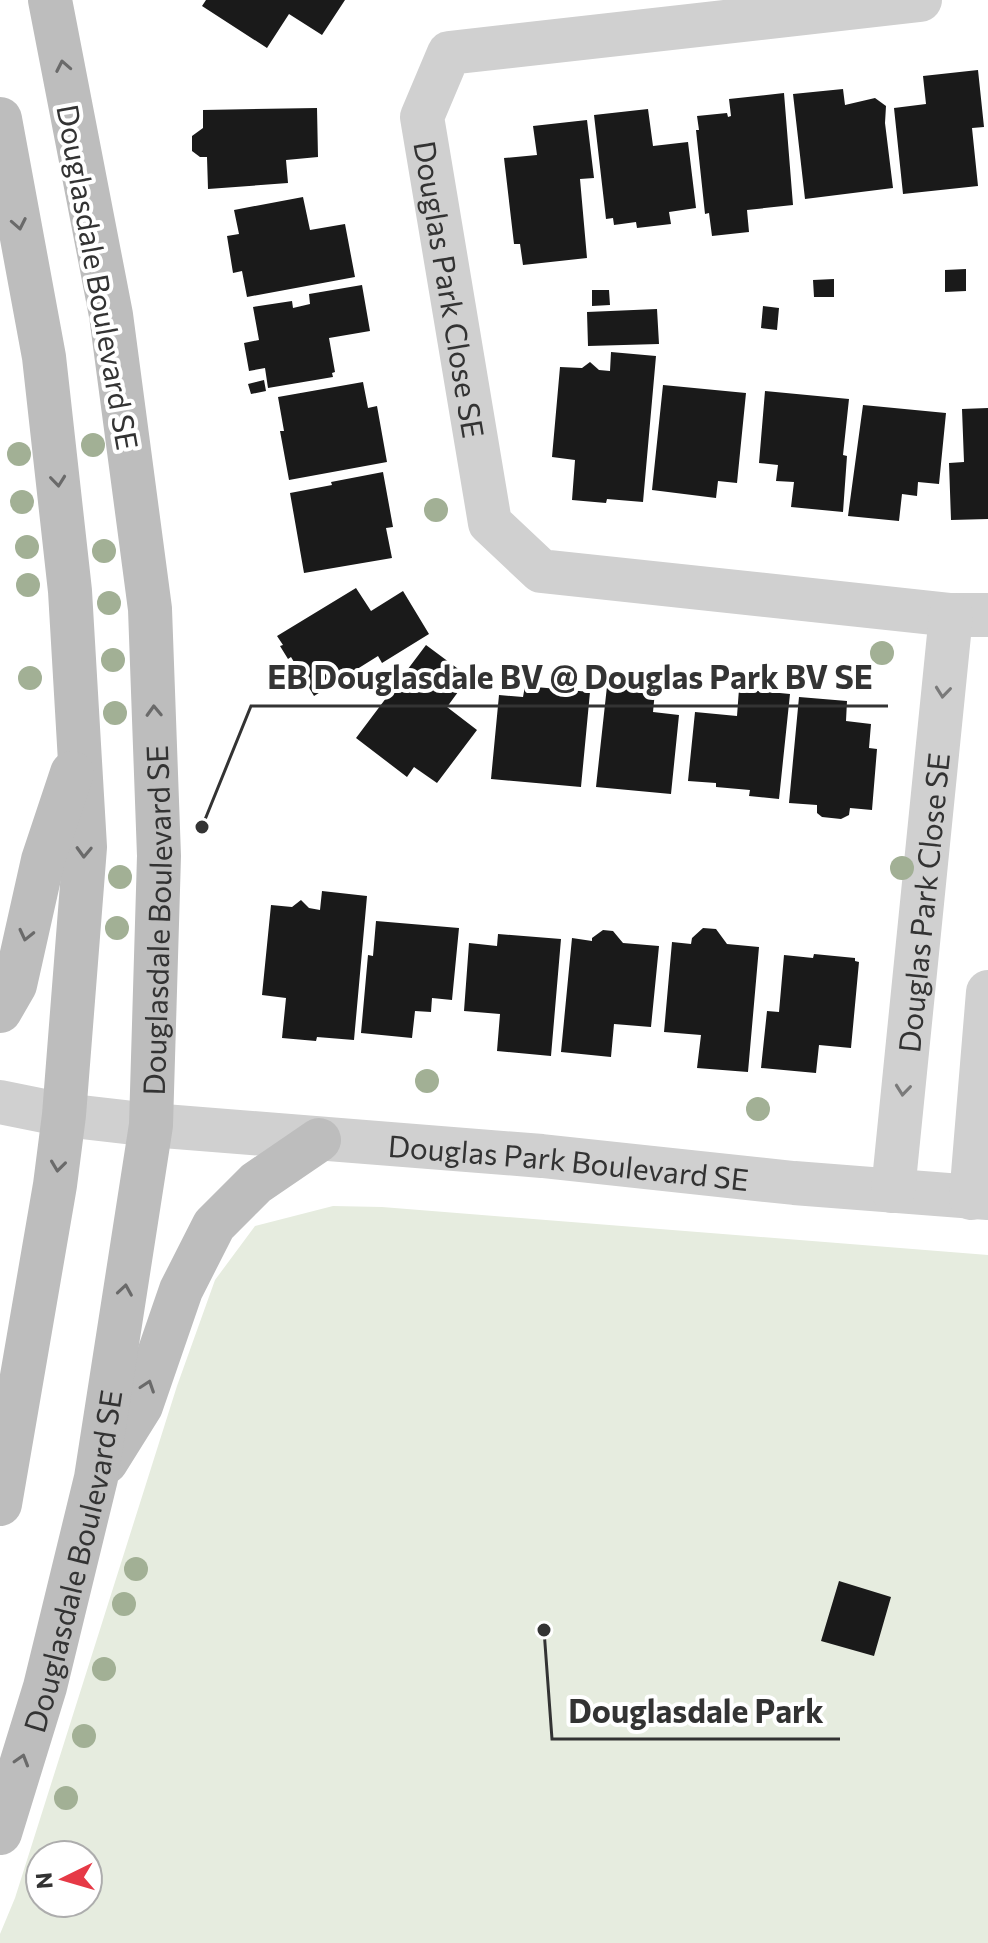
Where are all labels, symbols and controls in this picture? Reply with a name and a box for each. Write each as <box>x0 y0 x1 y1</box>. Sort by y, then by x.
one-way arrow <box>55 59 72 73</box>
street label: Douglasdale Boulevard SE <box>50 101 148 453</box>
street label: Douglas Park Close SE <box>408 138 494 441</box>
one-way arrow <box>10 217 27 230</box>
one-way arrow <box>49 475 66 488</box>
callout: EB Douglasdale BV @ Douglas Park BV SE <box>251 650 888 706</box>
text: EB Douglasdale BV @ Douglas Park BV SE <box>267 656 873 696</box>
one-way arrow <box>935 686 952 699</box>
one-way arrow <box>145 704 162 717</box>
street label: Douglasdale Boulevard SE <box>133 745 178 1096</box>
street label: Douglas Park Close SE <box>889 751 956 1054</box>
one-way arrow <box>75 846 92 858</box>
one-way arrow <box>18 927 35 941</box>
one-way arrow <box>895 1084 912 1097</box>
street label: Douglas Park Boulevard SE <box>387 1125 751 1197</box>
one-way arrow <box>49 1160 66 1173</box>
one-way arrow <box>116 1283 133 1297</box>
one-way arrow <box>138 1379 154 1393</box>
street label: Douglasdale Boulevard SE <box>14 1387 128 1736</box>
callout: Douglasdale Park <box>552 1683 840 1739</box>
text: Douglasdale Park <box>568 1690 824 1730</box>
one-way arrow <box>13 1753 29 1767</box>
north arrow <box>24 1839 104 1919</box>
text: N <box>29 1871 58 1890</box>

